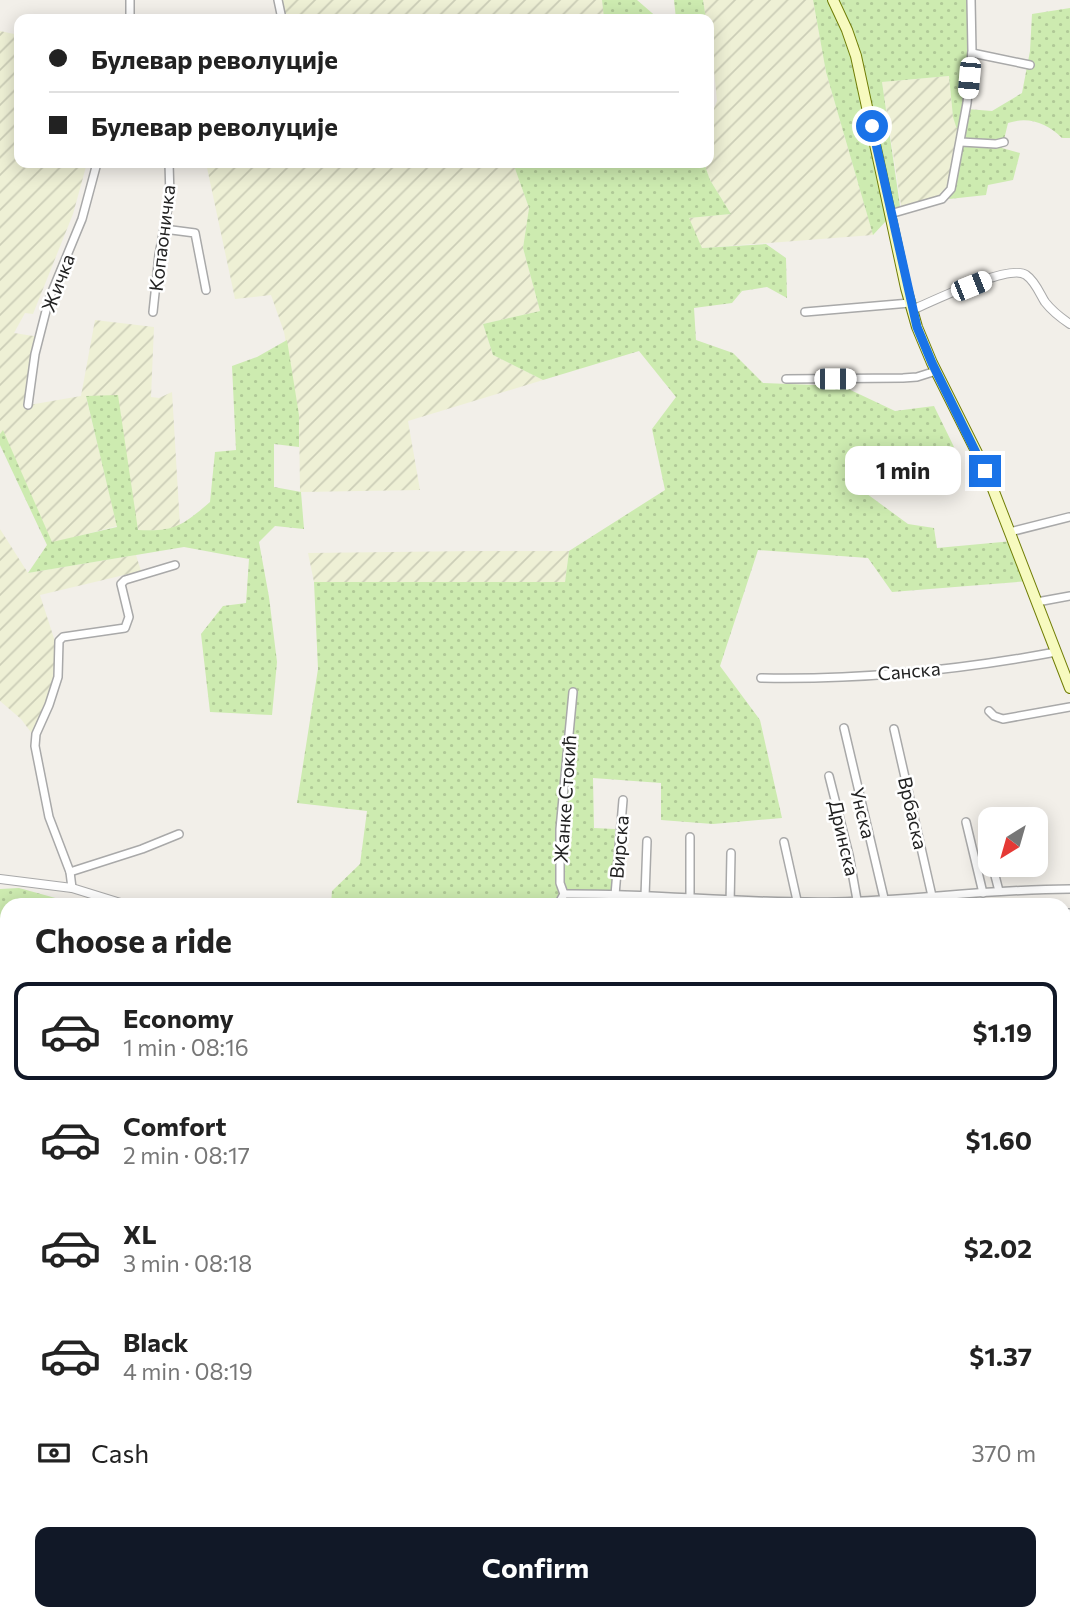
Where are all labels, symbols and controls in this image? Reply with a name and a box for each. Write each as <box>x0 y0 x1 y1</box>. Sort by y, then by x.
text: Булевар револуције <box>91 43 338 74</box>
car <box>957 56 982 100</box>
text: Булевар револуције <box>91 110 338 141</box>
route start <box>856 110 888 142</box>
street label: Копаоничка <box>144 183 179 293</box>
street label: Жичка <box>36 250 79 315</box>
car <box>948 268 995 304</box>
car <box>815 369 857 390</box>
callout: 1 min <box>845 447 960 496</box>
route end <box>969 455 1001 487</box>
text: 1 min <box>876 456 930 484</box>
street label: Санска <box>877 656 941 685</box>
street label: Жанке Стокић <box>549 734 580 864</box>
street label: Врбаска <box>894 774 933 852</box>
street label: Унска <box>846 785 881 841</box>
street label: Дринска <box>825 798 864 878</box>
north arrow <box>978 807 1048 877</box>
map controls <box>978 807 1048 877</box>
street label: Вирска <box>604 814 633 880</box>
text: Choose a ride <box>35 920 232 960</box>
icon: car <box>39 1000 102 1063</box>
text: Economy <box>123 1002 234 1033</box>
text: $1.19 <box>973 1016 1032 1047</box>
text: 1 min · 08:16 <box>123 1033 249 1061</box>
icon: car <box>39 1108 102 1171</box>
text: Comfort <box>123 1110 226 1141</box>
text: $1.60 <box>965 1124 1032 1155</box>
text: 2 min · 08:17 <box>123 1141 250 1169</box>
icon: car <box>39 1216 102 1279</box>
text: XL <box>123 1218 157 1249</box>
text: $2.02 <box>964 1232 1032 1263</box>
text: 3 min · 08:18 <box>123 1249 252 1277</box>
icon: car <box>39 1324 102 1387</box>
text: Black <box>123 1326 189 1357</box>
text: $1.37 <box>969 1340 1032 1371</box>
text: 4 min · 08:19 <box>123 1357 253 1385</box>
icon: cash <box>35 1434 73 1472</box>
text: Cash <box>91 1437 149 1468</box>
text: 370 m <box>971 1439 1036 1467</box>
button: Confirm <box>35 1527 1036 1607</box>

